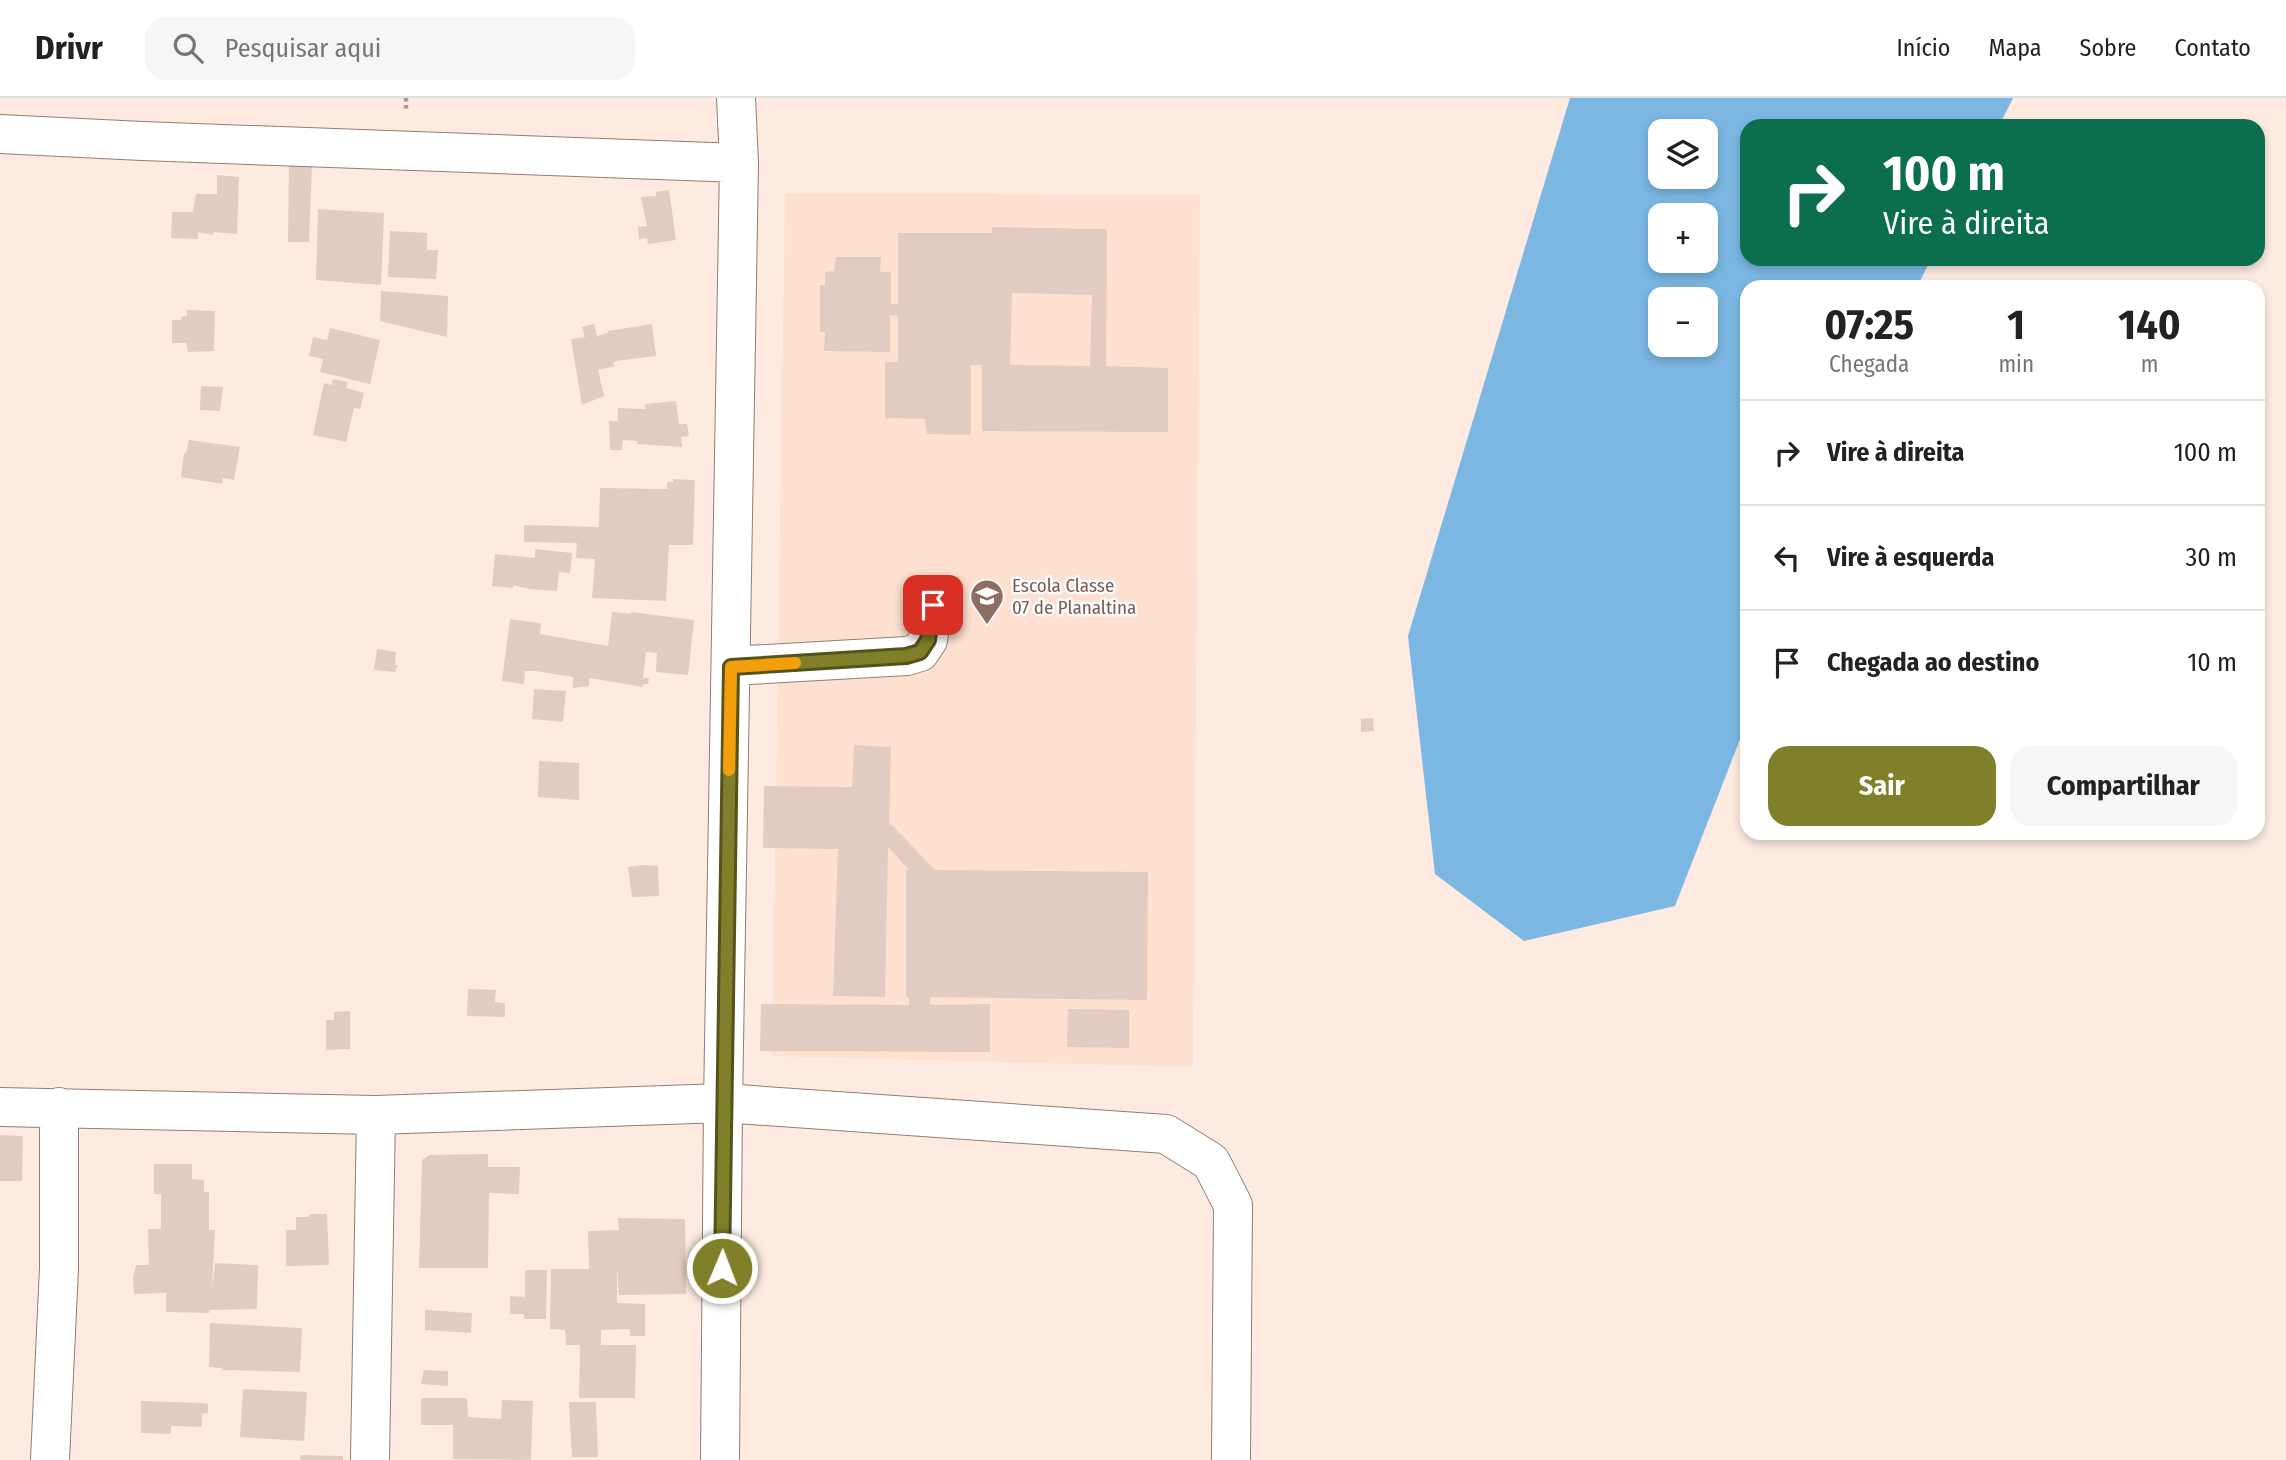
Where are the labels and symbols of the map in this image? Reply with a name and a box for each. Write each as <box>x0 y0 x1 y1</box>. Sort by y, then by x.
place label: Escola Classe 07 de Planaltina <box>1012 574 1136 619</box>
pin <box>903 575 963 635</box>
school or university icon: Escola Classe 07 de Planaltina <box>968 577 1006 626</box>
position arrow <box>685 1231 759 1305</box>

